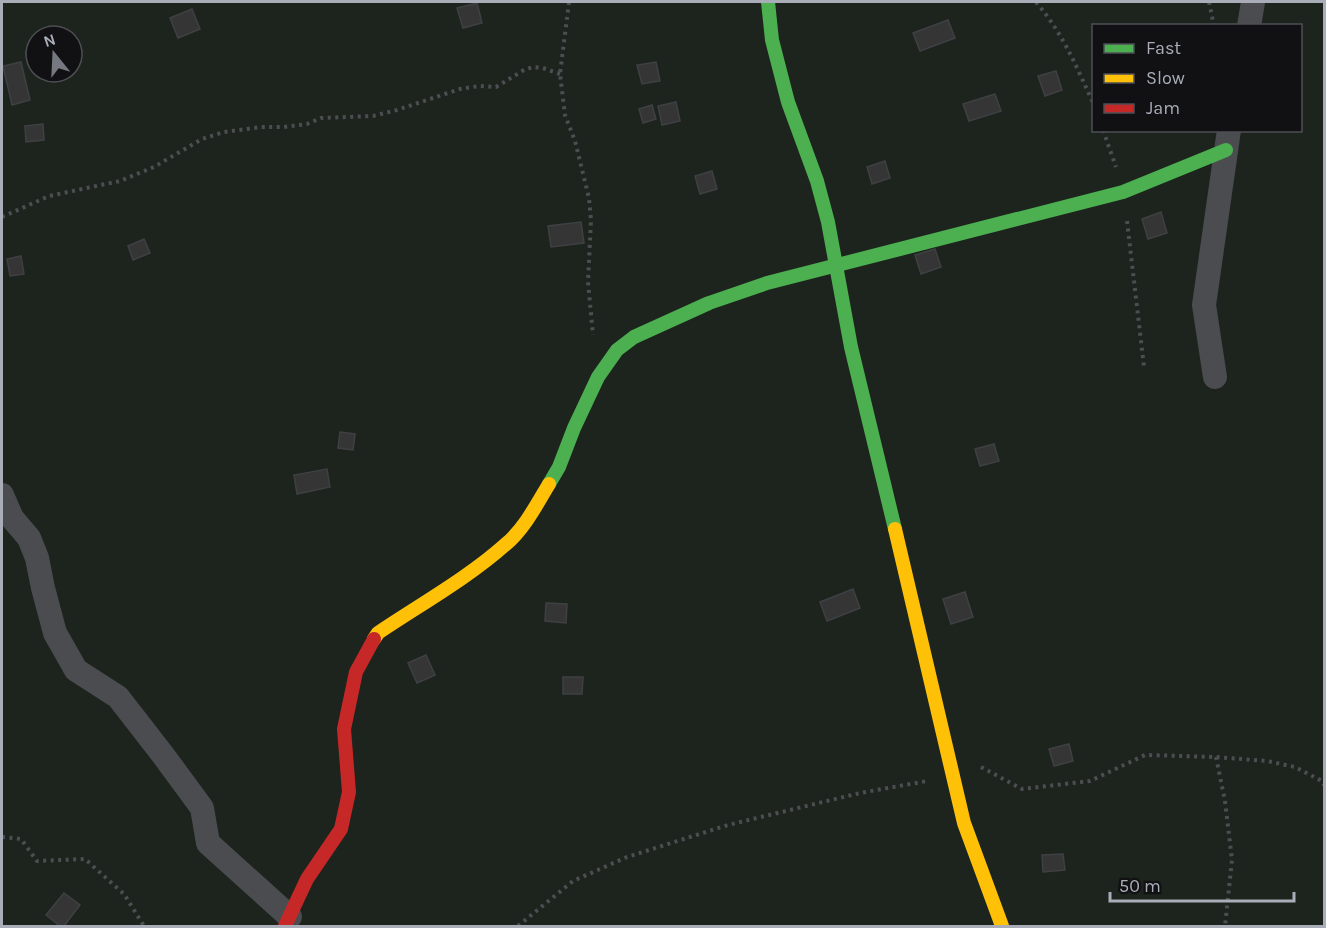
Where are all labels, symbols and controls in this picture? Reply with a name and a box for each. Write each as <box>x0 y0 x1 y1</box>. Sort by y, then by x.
north arrow <box>24 24 84 84</box>
legend <box>1092 24 1302 132</box>
text: N <box>41 29 58 51</box>
text: Fast <box>1146 37 1181 59</box>
text: Slow <box>1146 67 1185 89</box>
text: Jam <box>1146 97 1180 119</box>
scale bar <box>1110 865 1294 903</box>
text: 50 m <box>1119 875 1161 897</box>

